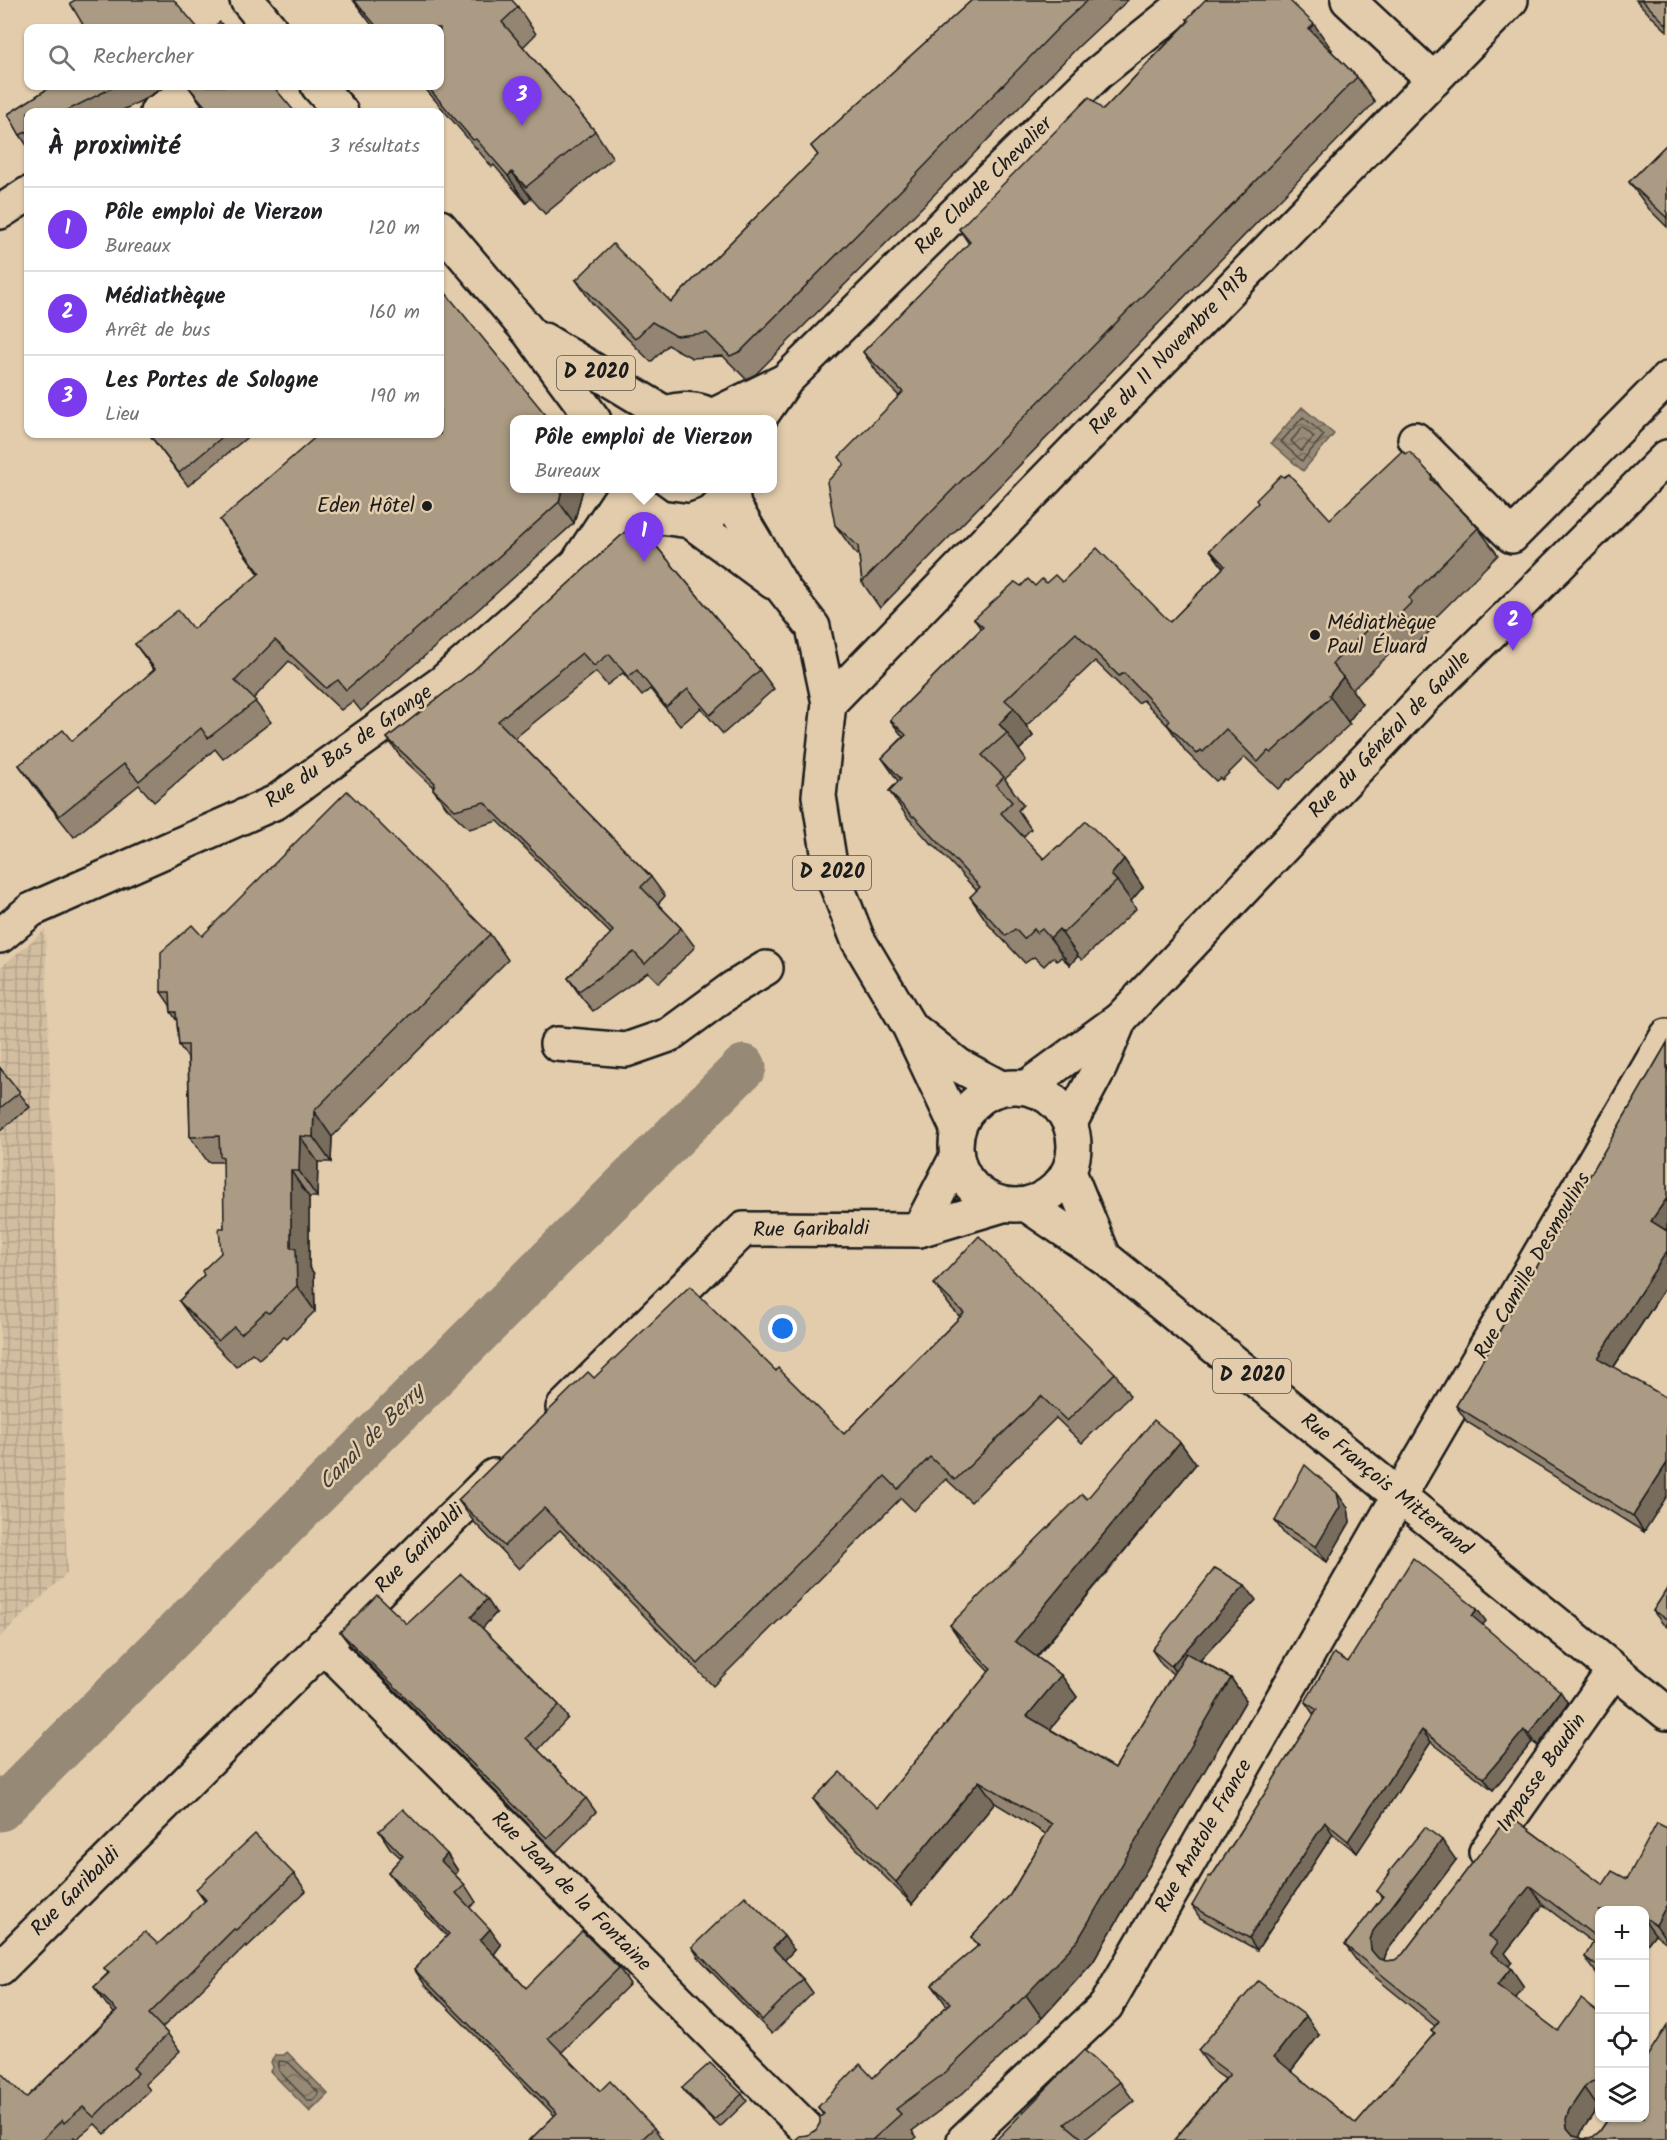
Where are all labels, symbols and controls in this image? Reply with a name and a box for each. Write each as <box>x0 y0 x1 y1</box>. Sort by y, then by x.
search box <box>24 24 444 90</box>
text: Rechercher <box>93 40 193 75</box>
icon: search <box>45 41 78 74</box>
pin: 3 <box>502 76 542 126</box>
street label: Rue Claude Chevalier <box>907 108 1062 263</box>
text: À proximité <box>48 126 180 168</box>
text: 3 résultats <box>329 131 420 163</box>
text: Pôle emploi de Vierzon <box>105 196 323 231</box>
text: 1 <box>64 213 71 245</box>
text: 120 m <box>368 213 420 245</box>
text: Bureaux <box>105 231 171 263</box>
street label: Rue du 11 Novembre 1918 <box>1081 261 1259 443</box>
text: Médiathèque <box>105 280 226 315</box>
text: 2 <box>62 297 73 329</box>
text: 160 m <box>369 297 420 329</box>
text: Arrêt de bus <box>105 315 211 347</box>
road number: D 2020 <box>557 356 635 390</box>
text: Les Portes de Sologne <box>105 364 319 399</box>
text: 3 <box>62 381 73 413</box>
text: 190 m <box>370 381 420 413</box>
text: Lieu <box>105 399 139 431</box>
popup <box>510 415 777 493</box>
text: Pôle emploi de Vierzon <box>535 421 752 456</box>
text: Bureaux <box>535 456 600 488</box>
place label: Eden Hôtel <box>317 490 415 523</box>
marker: Eden Hôtel <box>420 499 434 513</box>
pin: 1 <box>624 512 664 562</box>
pin: 2 <box>1494 602 1532 651</box>
place label: Médiathèque Paul Éluard <box>1327 607 1437 664</box>
marker: Médiathèque Paul Éluard <box>1308 628 1322 642</box>
street label: Rue du Général de Gaulle <box>1301 643 1480 827</box>
street label: Rue du Bas de Grange <box>258 676 440 817</box>
road number: D 2020 <box>793 856 871 890</box>
street label: Rue Camille Desmoulins <box>1466 1166 1600 1366</box>
street label: Rue Garibaldi <box>753 1212 870 1248</box>
your location <box>768 1314 797 1343</box>
road number: D 2020 <box>1213 1359 1291 1393</box>
water label: Canal de Berry <box>311 1374 436 1499</box>
street label: Rue François Mitterrand <box>1293 1405 1480 1565</box>
street label: Rue Garibaldi <box>367 1495 474 1602</box>
street label: Impasse Baudin <box>1489 1707 1595 1839</box>
street label: Rue Anatole France <box>1147 1753 1262 1919</box>
street label: Rue Jean de la Fontaine <box>483 1804 659 1980</box>
street label: Rue Garibaldi <box>23 1838 130 1945</box>
map controls <box>1595 1906 1649 2122</box>
button: + <box>1595 1906 1649 1960</box>
button: − <box>1595 1960 1649 2014</box>
button: locate <box>1595 2014 1649 2068</box>
button: layers <box>1595 2068 1649 2122</box>

